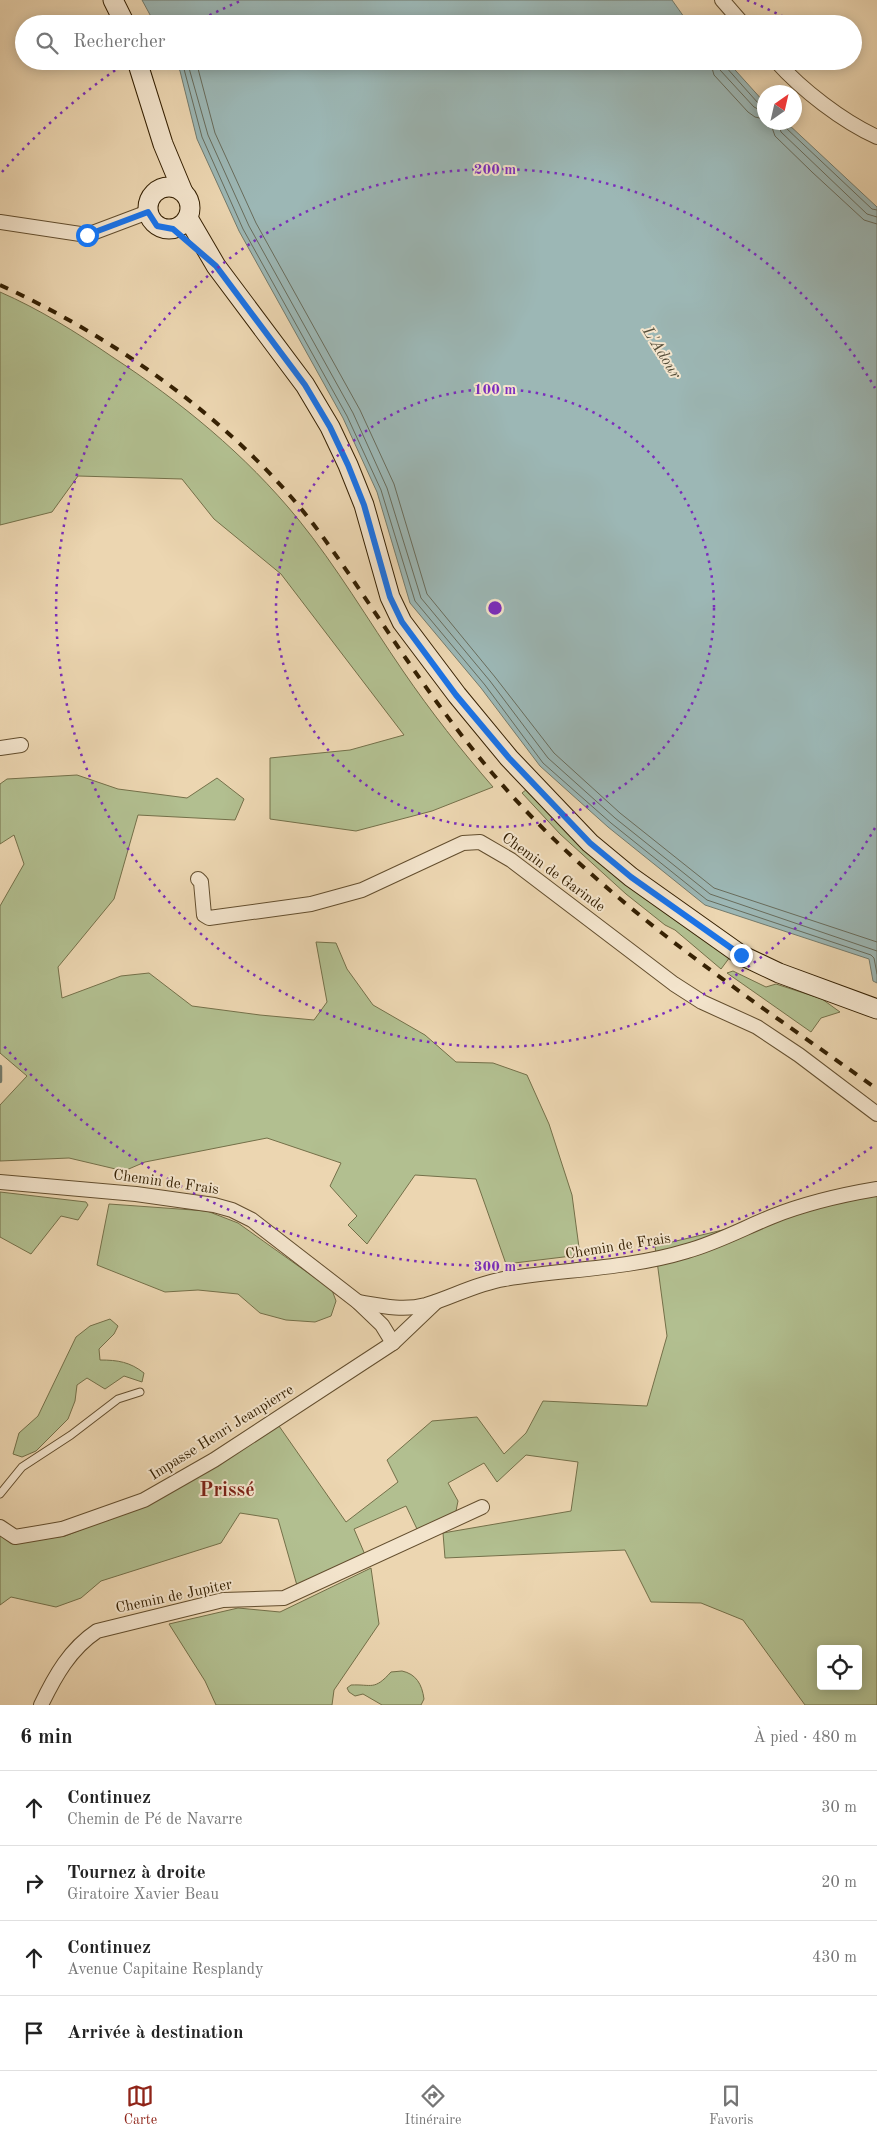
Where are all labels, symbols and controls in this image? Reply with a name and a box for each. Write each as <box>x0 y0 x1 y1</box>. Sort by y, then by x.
search box <box>15 15 862 70</box>
icon: search <box>33 29 61 57</box>
text: Rechercher <box>73 33 166 52</box>
north arrow <box>757 85 802 130</box>
text: 200 m <box>474 163 516 178</box>
route start <box>76 224 99 247</box>
water label: L'Adour <box>638 323 684 383</box>
text: 100 m <box>474 383 516 398</box>
centre of rings <box>486 599 504 617</box>
street label: Chemin de Garinde <box>499 831 607 915</box>
route end <box>730 944 753 967</box>
street label: Chemin de Frais <box>112 1168 220 1198</box>
street label: Chemin de Frais <box>564 1231 672 1263</box>
text: 300 m <box>474 1260 516 1275</box>
street label: Impasse Henri Jeanpierre <box>147 1382 297 1484</box>
district label: Prissé <box>199 1481 255 1501</box>
street label: Chemin de Jupiter <box>114 1577 234 1617</box>
map controls <box>817 1645 862 1690</box>
button: locate <box>817 1645 862 1690</box>
text: 6 min <box>20 1727 73 1748</box>
text: À pied · 480 m <box>754 1730 857 1746</box>
text: Continuez <box>67 1789 151 1808</box>
icon: ahead <box>20 1794 48 1822</box>
text: 30 m <box>821 1800 857 1816</box>
text: Chemin de Pé de Navarre <box>67 1812 242 1828</box>
text: Tournez à droite <box>67 1864 206 1883</box>
icon: right <box>20 1869 48 1897</box>
text: 20 m <box>821 1875 857 1891</box>
text: Giratoire Xavier Beau <box>67 1887 219 1903</box>
text: Continuez <box>67 1939 151 1958</box>
icon: ahead <box>20 1944 48 1972</box>
text: 430 m <box>812 1950 857 1966</box>
text: Avenue Capitaine Resplandy <box>67 1962 264 1978</box>
icon: arrive <box>20 2019 48 2047</box>
text: Arrivée à destination <box>67 2024 243 2043</box>
tab: Carte <box>124 2082 157 2129</box>
tab: Itinéraire <box>405 2082 461 2129</box>
tab: Favoris <box>709 2082 753 2129</box>

